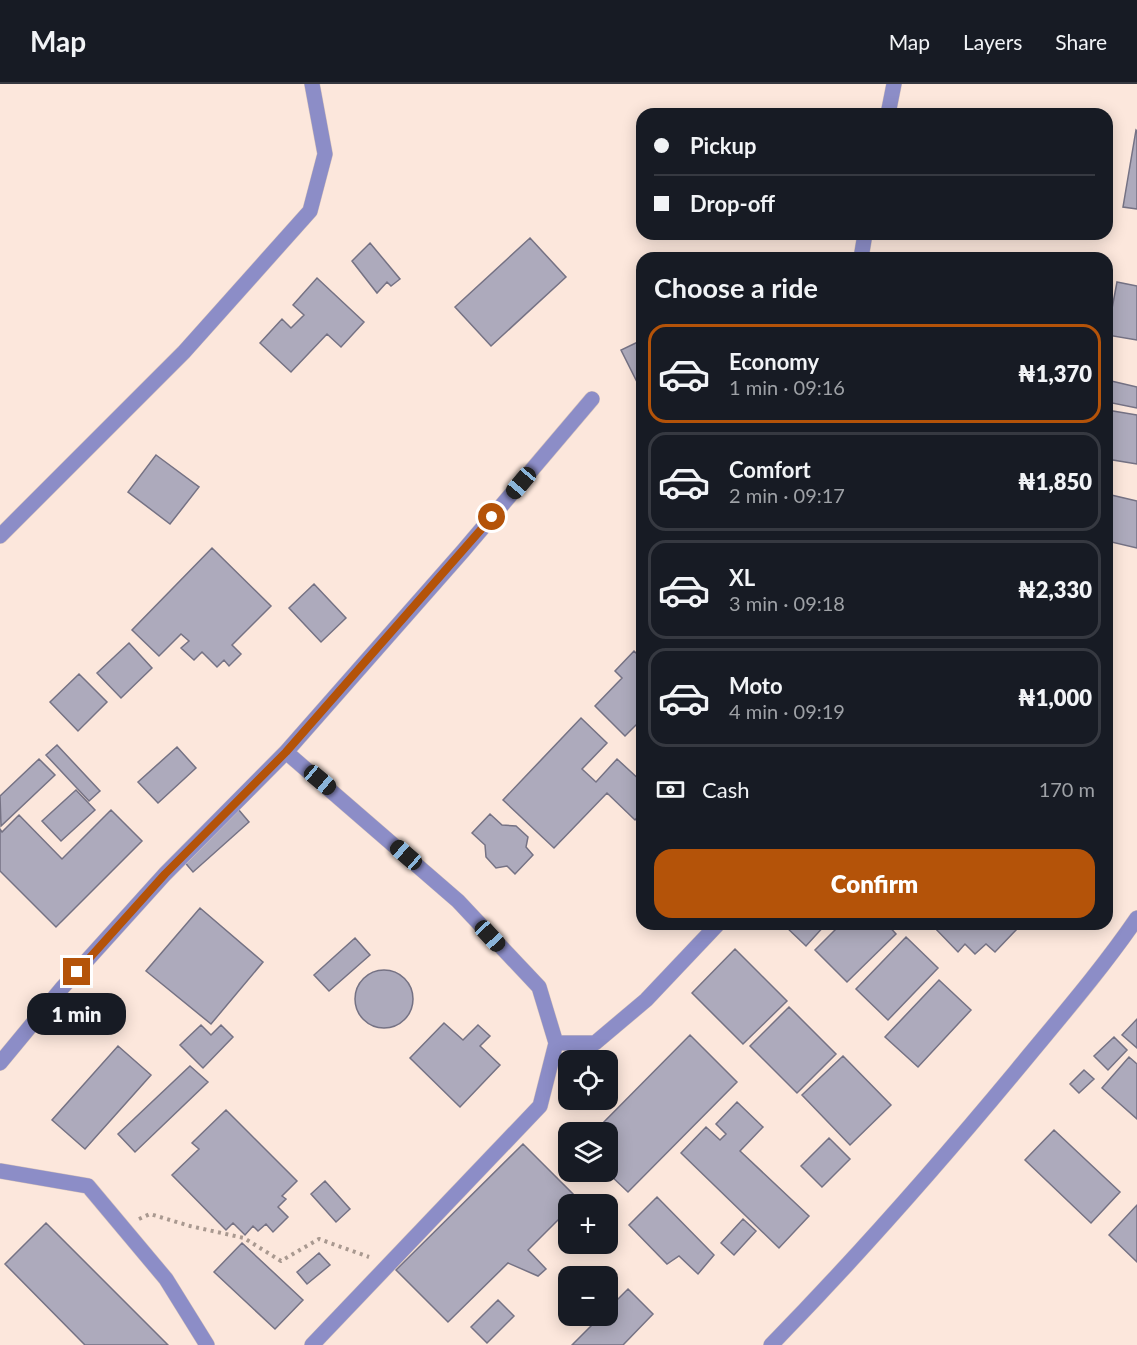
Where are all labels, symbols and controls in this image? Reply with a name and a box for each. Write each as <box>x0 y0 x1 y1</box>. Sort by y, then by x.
text: Map <box>30 24 86 58</box>
text: Map <box>889 29 930 54</box>
text: Layers <box>963 29 1022 54</box>
text: Share <box>1055 29 1107 54</box>
text: Pickup <box>690 132 756 159</box>
text: Drop-off <box>690 190 775 217</box>
text: Choose a ride <box>654 271 818 304</box>
icon: car <box>657 347 711 401</box>
text: Economy <box>729 348 819 375</box>
text: ₦1,370 <box>1018 360 1092 387</box>
text: 1 min · 09:16 <box>729 375 845 399</box>
icon: car <box>657 455 711 509</box>
text: Comfort <box>729 456 811 483</box>
car <box>503 463 539 503</box>
text: ₦1,850 <box>1018 468 1092 495</box>
text: 2 min · 09:17 <box>729 483 845 507</box>
route start <box>478 503 505 530</box>
icon: car <box>657 563 711 617</box>
text: XL <box>729 564 755 591</box>
text: ₦2,330 <box>1018 576 1092 603</box>
text: 3 min · 09:18 <box>729 591 845 615</box>
icon: car <box>657 671 711 725</box>
text: Moto <box>729 672 783 699</box>
text: ₦1,000 <box>1018 684 1092 711</box>
text: 4 min · 09:19 <box>729 699 845 723</box>
car <box>300 762 340 798</box>
icon: cash <box>654 773 687 806</box>
text: Cash <box>702 776 749 803</box>
text: 170 m <box>1039 777 1095 801</box>
car <box>387 836 425 874</box>
button: Confirm <box>654 849 1095 918</box>
car <box>471 917 509 955</box>
route end <box>63 958 90 985</box>
callout: 1 min <box>28 993 127 1035</box>
text: 1 min <box>52 1002 101 1026</box>
map controls <box>558 1050 618 1326</box>
button: locate <box>558 1050 618 1110</box>
button: layers <box>558 1122 618 1182</box>
button: + <box>558 1194 618 1254</box>
button: − <box>558 1266 618 1326</box>

